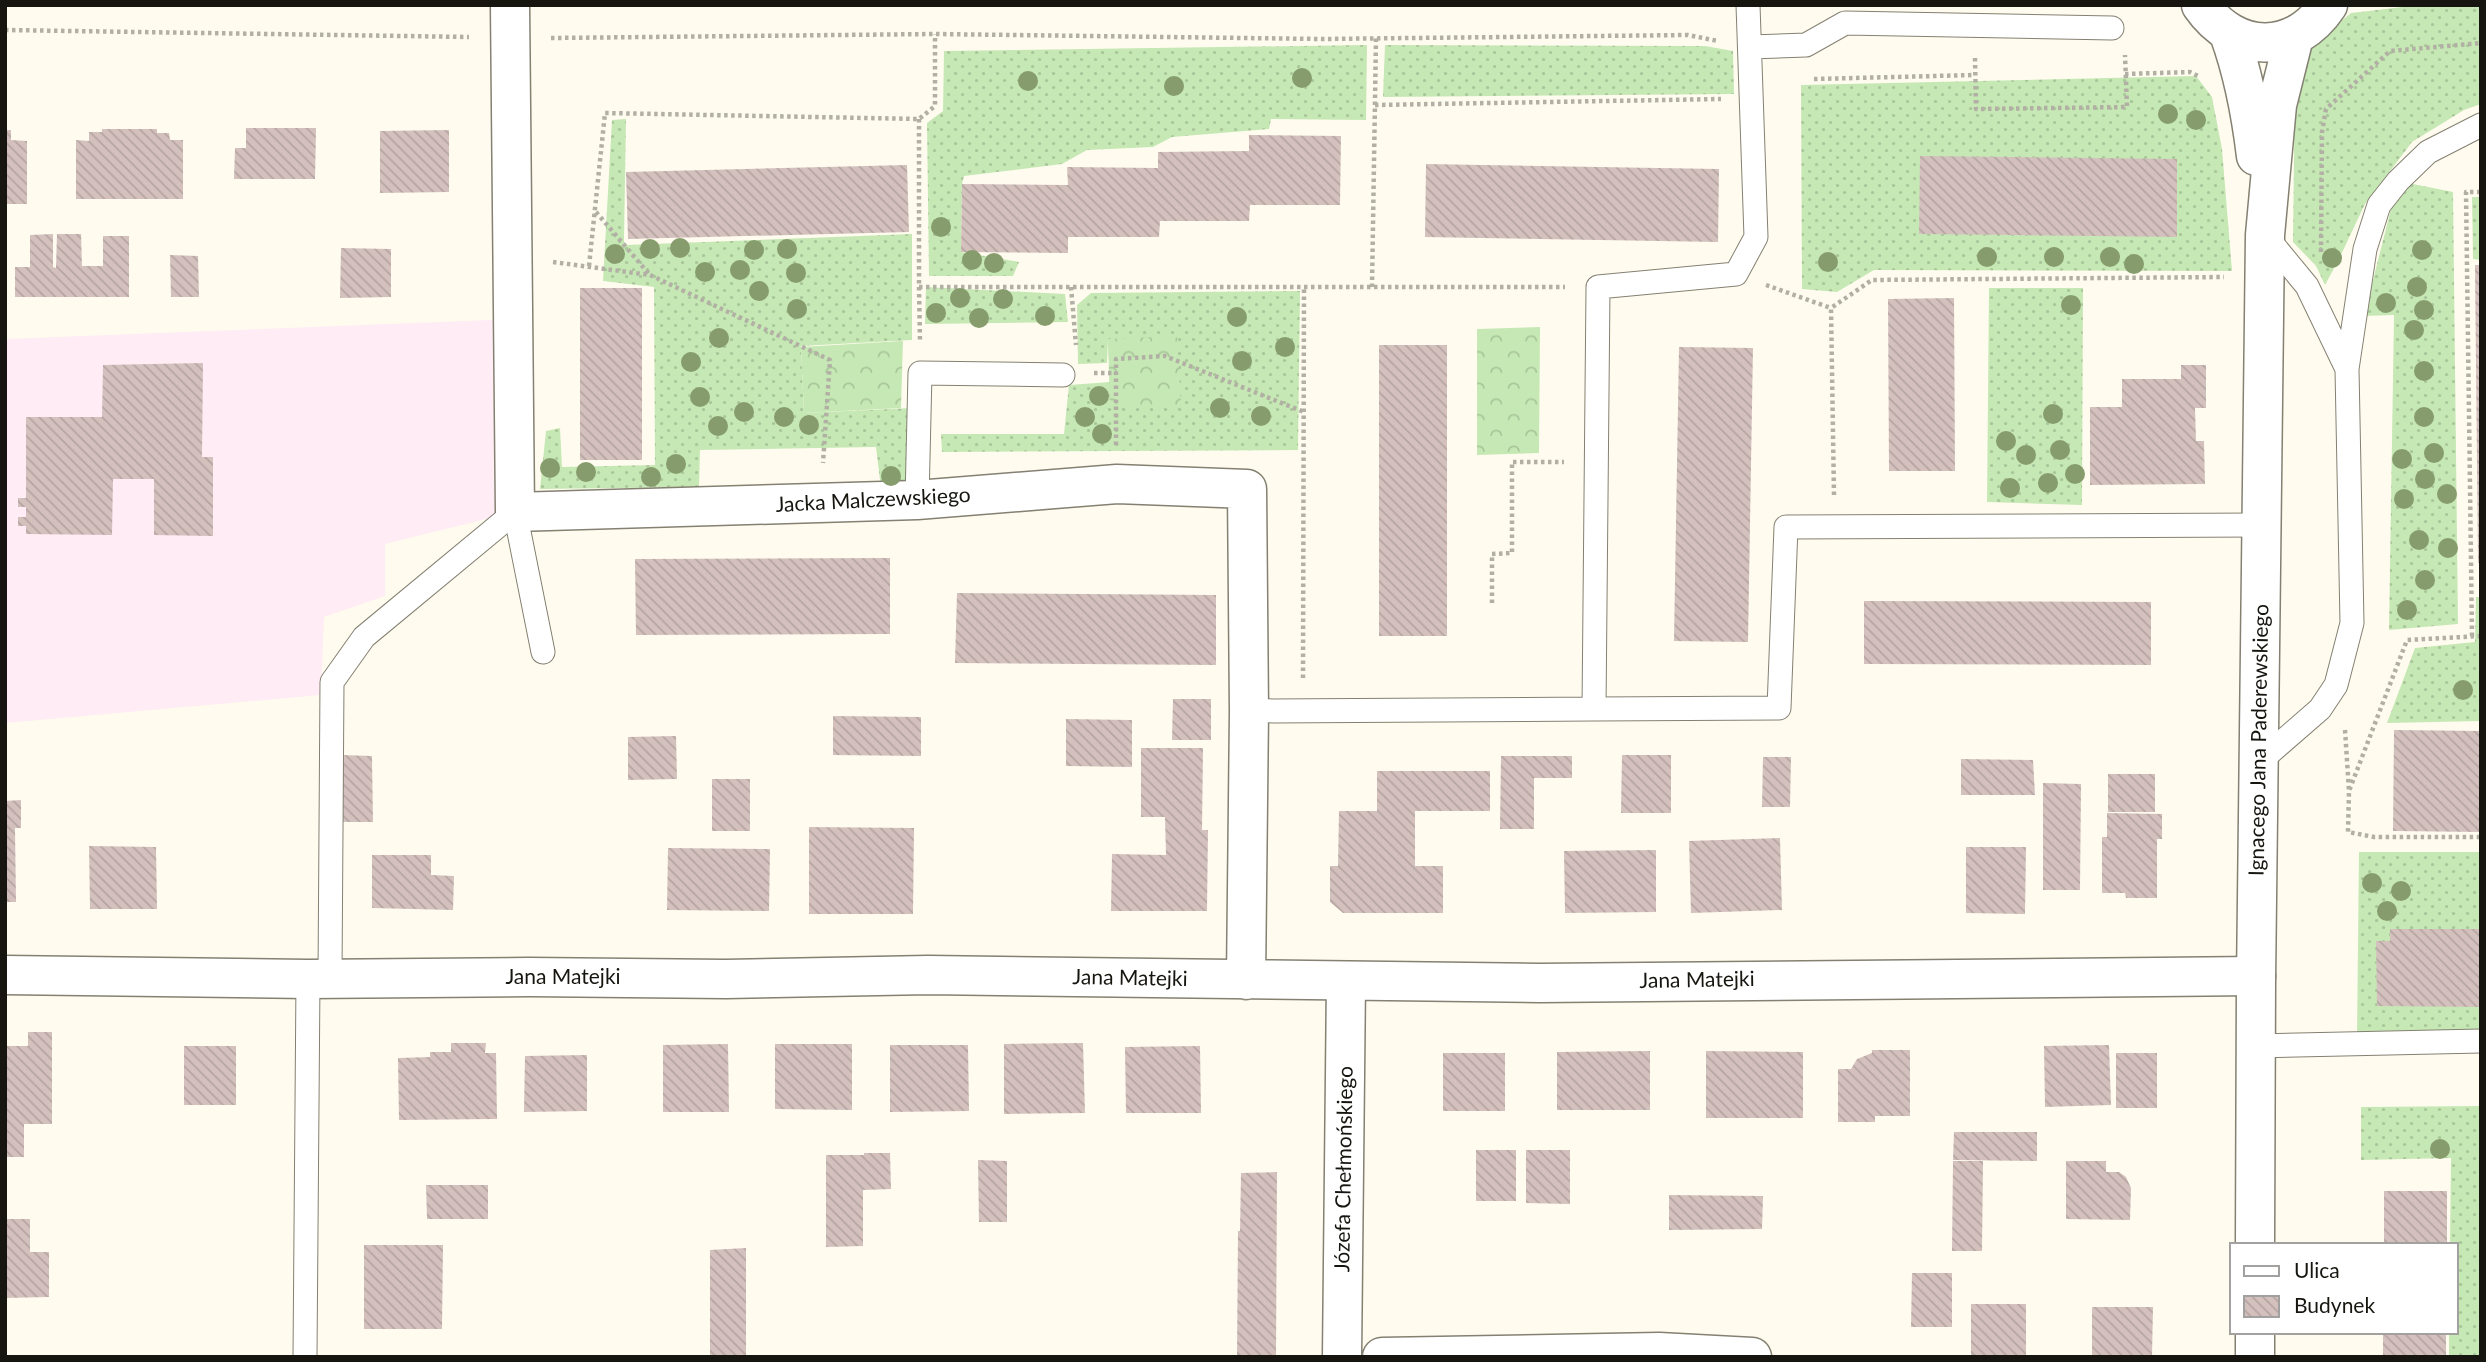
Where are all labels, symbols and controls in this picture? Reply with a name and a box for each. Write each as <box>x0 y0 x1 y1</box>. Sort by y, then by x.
street label: Jacka Malczewskiego <box>775 481 971 516</box>
street label: Ignacego Jana Paderewskiego <box>2243 604 2272 876</box>
street label: Jana Matejki <box>505 963 621 988</box>
street label: Jana Matejki <box>1072 963 1188 990</box>
street label: Jana Matejki <box>1639 965 1755 992</box>
street label: Józefa Chełmońskiego <box>1328 1066 1357 1272</box>
legend <box>2230 1243 2458 1334</box>
text: Ulica <box>2294 1257 2340 1282</box>
text: Budynek <box>2294 1292 2375 1317</box>

